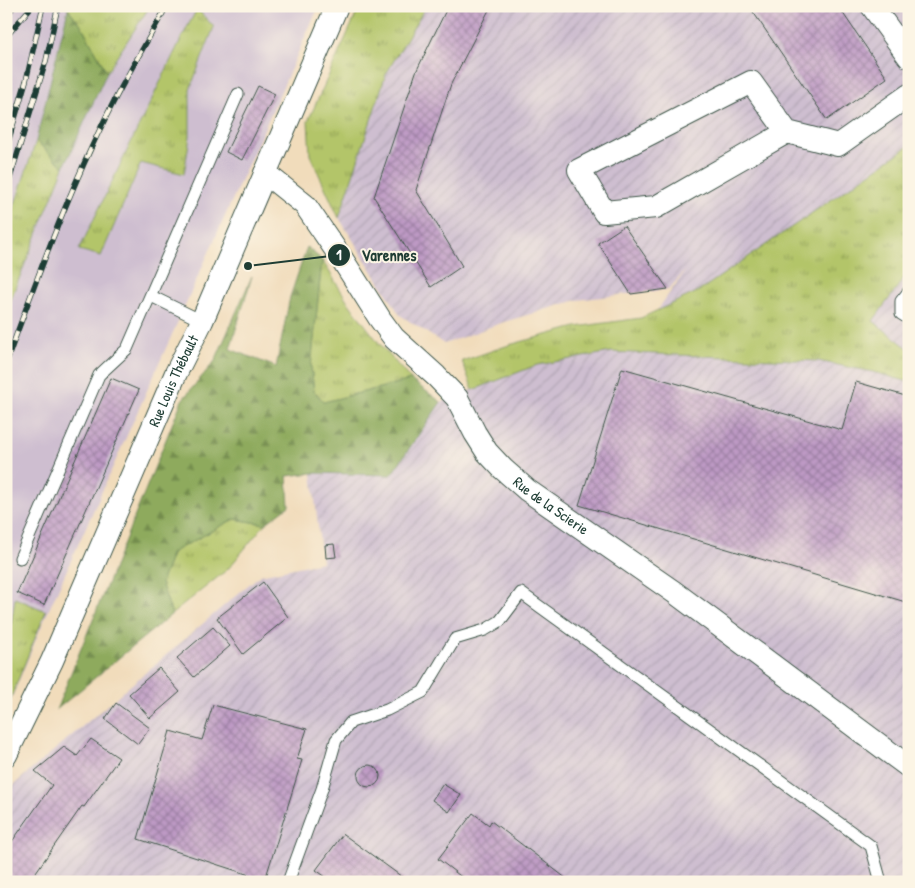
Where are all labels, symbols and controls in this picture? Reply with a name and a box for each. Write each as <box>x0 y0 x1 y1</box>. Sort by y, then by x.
callout: Varennes <box>326 240 426 271</box>
text: 1 <box>336 244 342 265</box>
text: Varennes <box>362 244 417 266</box>
street label: Rue Louis Thébault <box>143 330 204 430</box>
street label: Rue de la Scierie <box>509 472 593 540</box>

